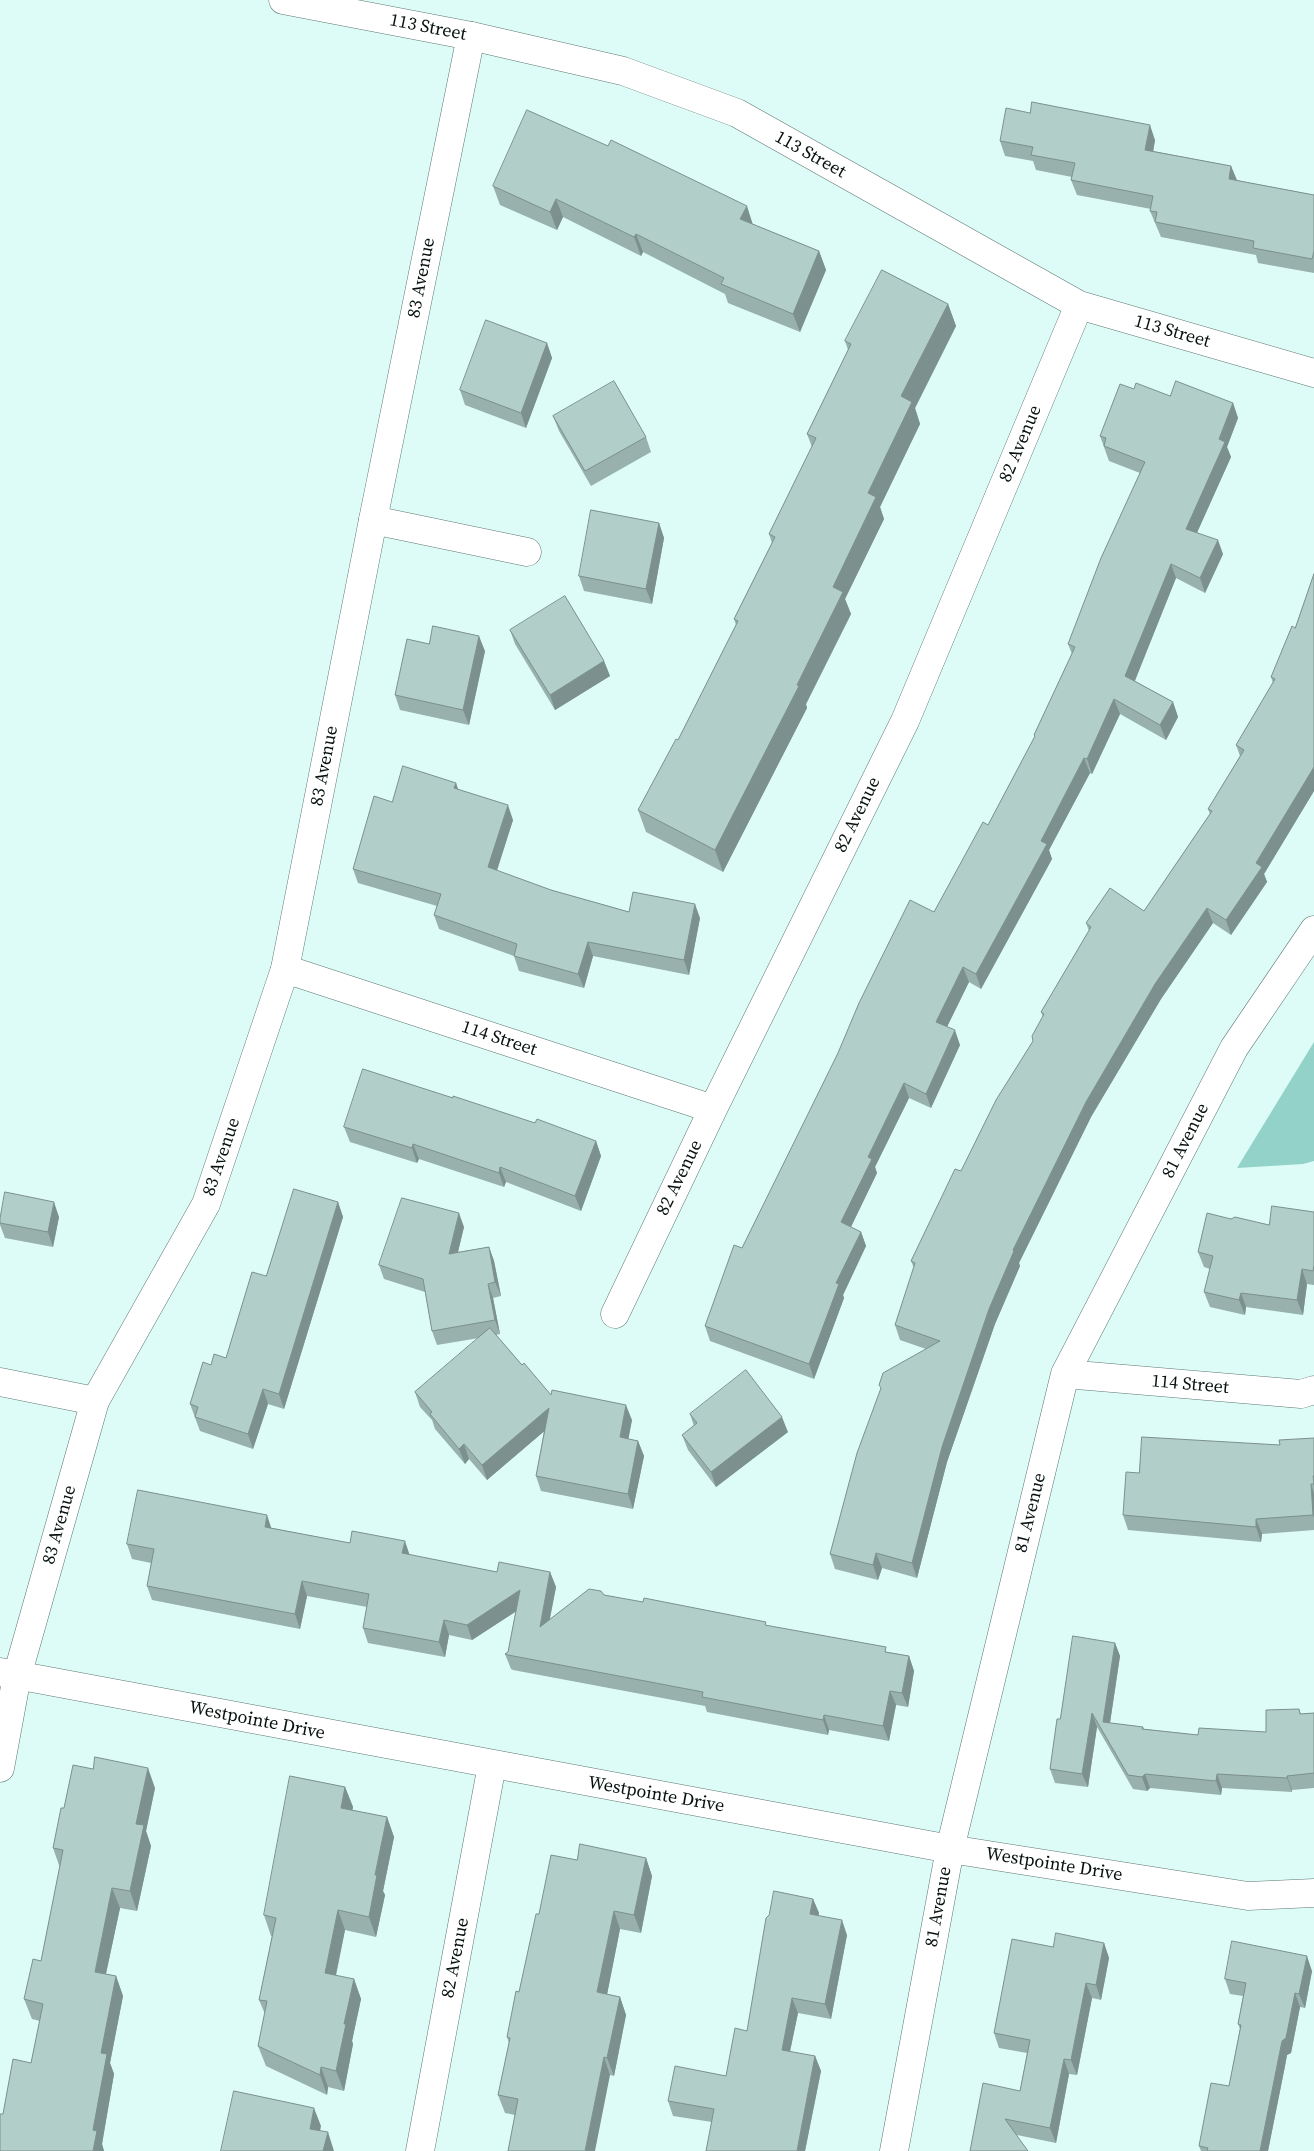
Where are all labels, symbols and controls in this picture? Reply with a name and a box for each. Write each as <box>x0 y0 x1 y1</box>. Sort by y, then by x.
street label: 113 Street <box>388 10 468 46</box>
street label: 113 Street <box>771 127 849 183</box>
street label: 83 Avenue <box>404 236 440 320</box>
street label: 113 Street <box>1132 311 1212 353</box>
street label: 82 Avenue <box>995 402 1047 486</box>
street label: 83 Avenue <box>307 724 343 808</box>
street label: 82 Avenue <box>830 774 886 856</box>
street label: 114 Street <box>459 1017 539 1061</box>
street label: 81 Avenue <box>1158 1100 1214 1182</box>
street label: 83 Avenue <box>199 1115 245 1199</box>
street label: 82 Avenue <box>652 1137 708 1219</box>
street label: 114 Street <box>1150 1371 1230 1399</box>
street label: 81 Avenue <box>1011 1471 1051 1555</box>
street label: 83 Avenue <box>38 1483 82 1567</box>
street label: Westpointe Drive <box>187 1697 327 1745</box>
street label: Westpointe Drive <box>586 1772 726 1818</box>
street label: Westpointe Drive <box>984 1844 1124 1886</box>
street label: 81 Avenue <box>921 1865 957 1949</box>
street label: 82 Avenue <box>438 1916 474 2000</box>

